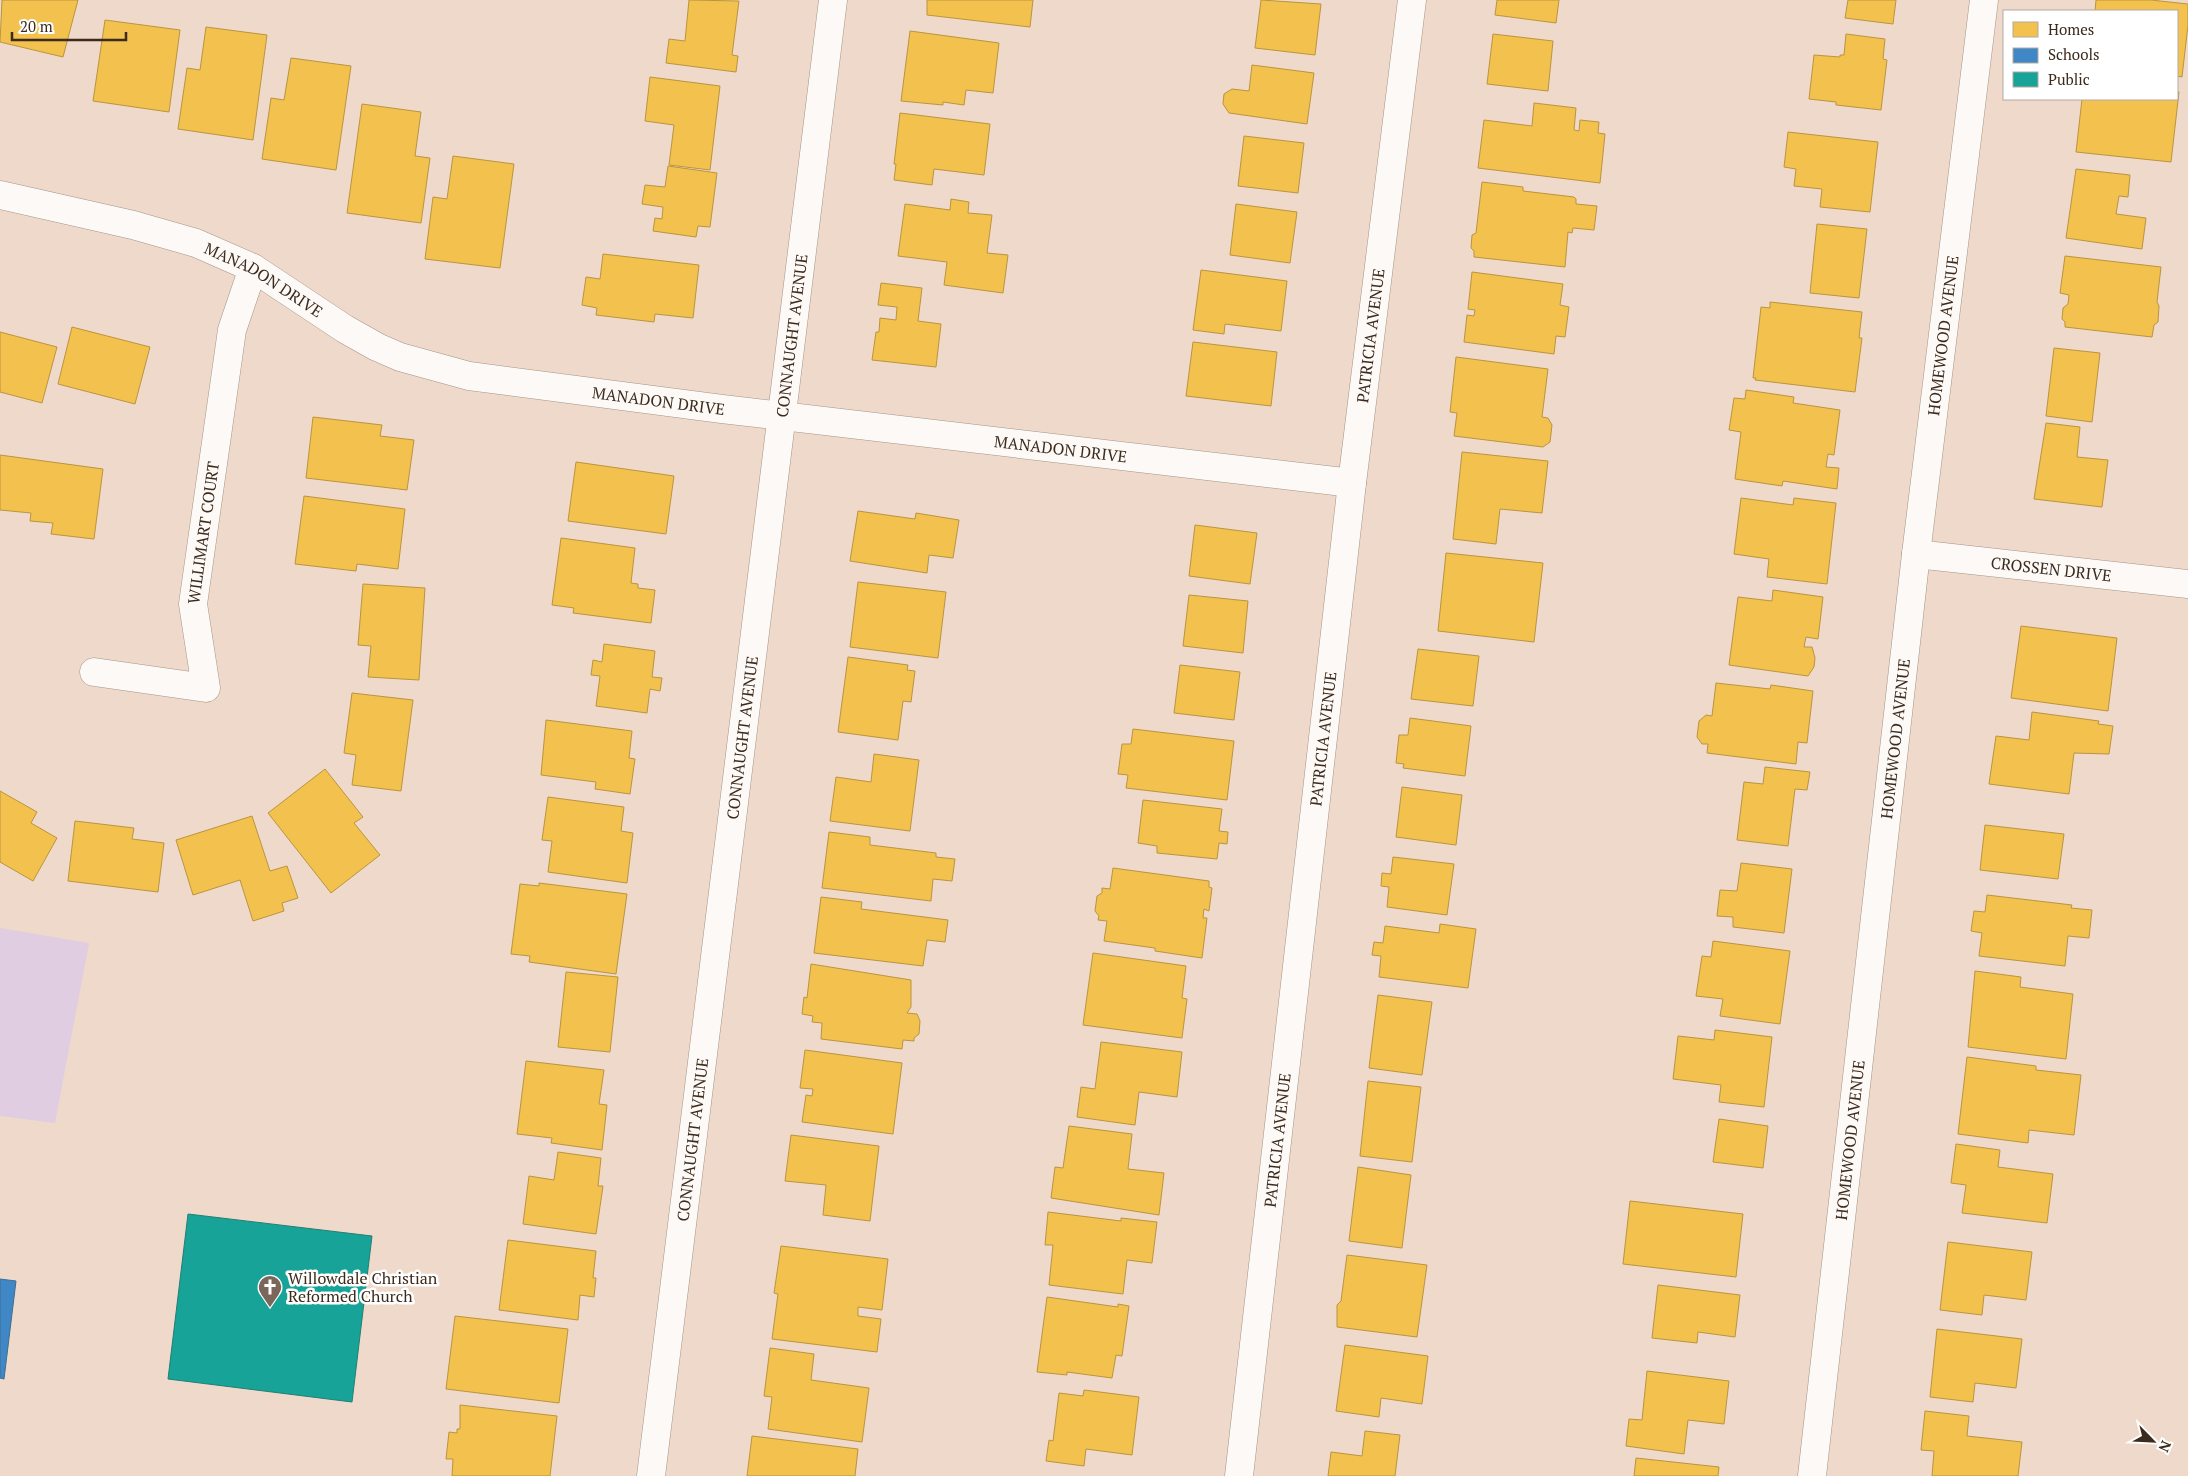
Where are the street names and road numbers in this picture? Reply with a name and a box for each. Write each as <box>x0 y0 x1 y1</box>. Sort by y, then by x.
street label: MANADON DRIVE <box>201 237 327 322</box>
street label: CONNAUGHT AVENUE <box>771 253 813 419</box>
street label: HOMEWOOD AVENUE <box>1922 254 1964 417</box>
street label: PATRICIA AVENUE <box>1351 267 1390 404</box>
street label: MANADON DRIVE <box>591 381 726 420</box>
street label: MANADON DRIVE <box>993 430 1128 468</box>
street label: WILLIMART COURT <box>182 460 224 606</box>
street label: CROSSEN DRIVE <box>1990 551 2113 586</box>
street label: CONNAUGHT AVENUE <box>721 655 763 821</box>
street label: HOMEWOOD AVENUE <box>1875 657 1915 820</box>
street label: PATRICIA AVENUE <box>1304 670 1341 807</box>
street label: CONNAUGHT AVENUE <box>672 1057 713 1222</box>
street label: HOMEWOOD AVENUE <box>1830 1059 1870 1221</box>
street label: PATRICIA AVENUE <box>1259 1072 1296 1209</box>

